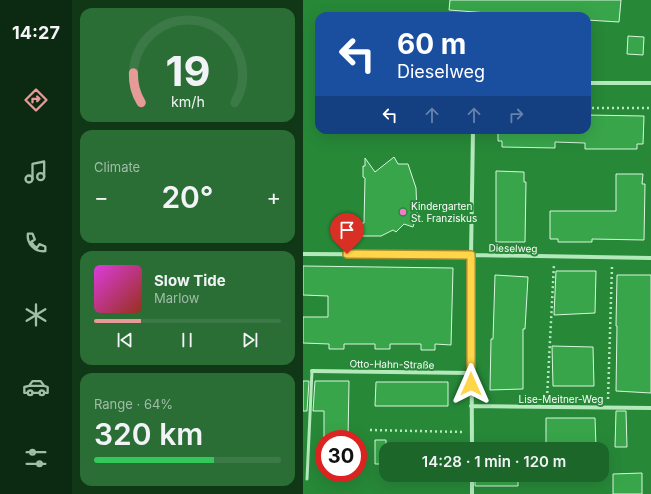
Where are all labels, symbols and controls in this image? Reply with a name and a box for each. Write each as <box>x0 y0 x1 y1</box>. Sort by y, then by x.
text: 14:27 <box>12 22 60 43</box>
text: 60 m <box>397 27 466 61</box>
icon: left <box>331 28 383 80</box>
text: 19 <box>165 46 210 96</box>
text: Dieselweg <box>397 61 485 82</box>
icon: directions <box>22 86 50 114</box>
text: km/h <box>171 92 204 109</box>
icon: left <box>379 104 401 126</box>
icon: ahead <box>421 104 443 126</box>
icon: ahead <box>463 104 485 126</box>
icon: right <box>505 104 527 126</box>
icon: music <box>22 158 50 186</box>
text: Climate <box>94 159 140 175</box>
text: 20° <box>161 179 214 215</box>
text: − <box>94 184 109 210</box>
text: + <box>266 184 281 210</box>
place label: Kindergarten St. Franziskus <box>411 200 477 224</box>
marker: Kindergarten St. Franziskus <box>398 207 408 217</box>
pin <box>330 213 364 254</box>
icon: arrive <box>336 219 358 241</box>
icon: phone <box>22 229 50 257</box>
street label: Dieselweg <box>488 242 538 254</box>
text: Slow Tide <box>154 271 226 290</box>
text: Marlow <box>154 290 200 306</box>
icon: climate <box>22 301 50 329</box>
icon: previous <box>114 329 136 351</box>
icon: pause <box>176 329 198 351</box>
icon: next <box>239 329 261 351</box>
street label: Otto-Hahn-Straße <box>349 357 435 371</box>
position arrow <box>450 363 492 405</box>
icon: car <box>22 373 50 401</box>
street label: Lise-Meitner-Weg <box>519 393 603 405</box>
text: Range · 64% <box>94 396 173 412</box>
text: 320 km <box>94 416 203 452</box>
speed limit sign: 30 <box>315 430 367 482</box>
icon: filters <box>22 444 50 472</box>
text: 14:28 · 1 min · 120 m <box>422 452 566 471</box>

